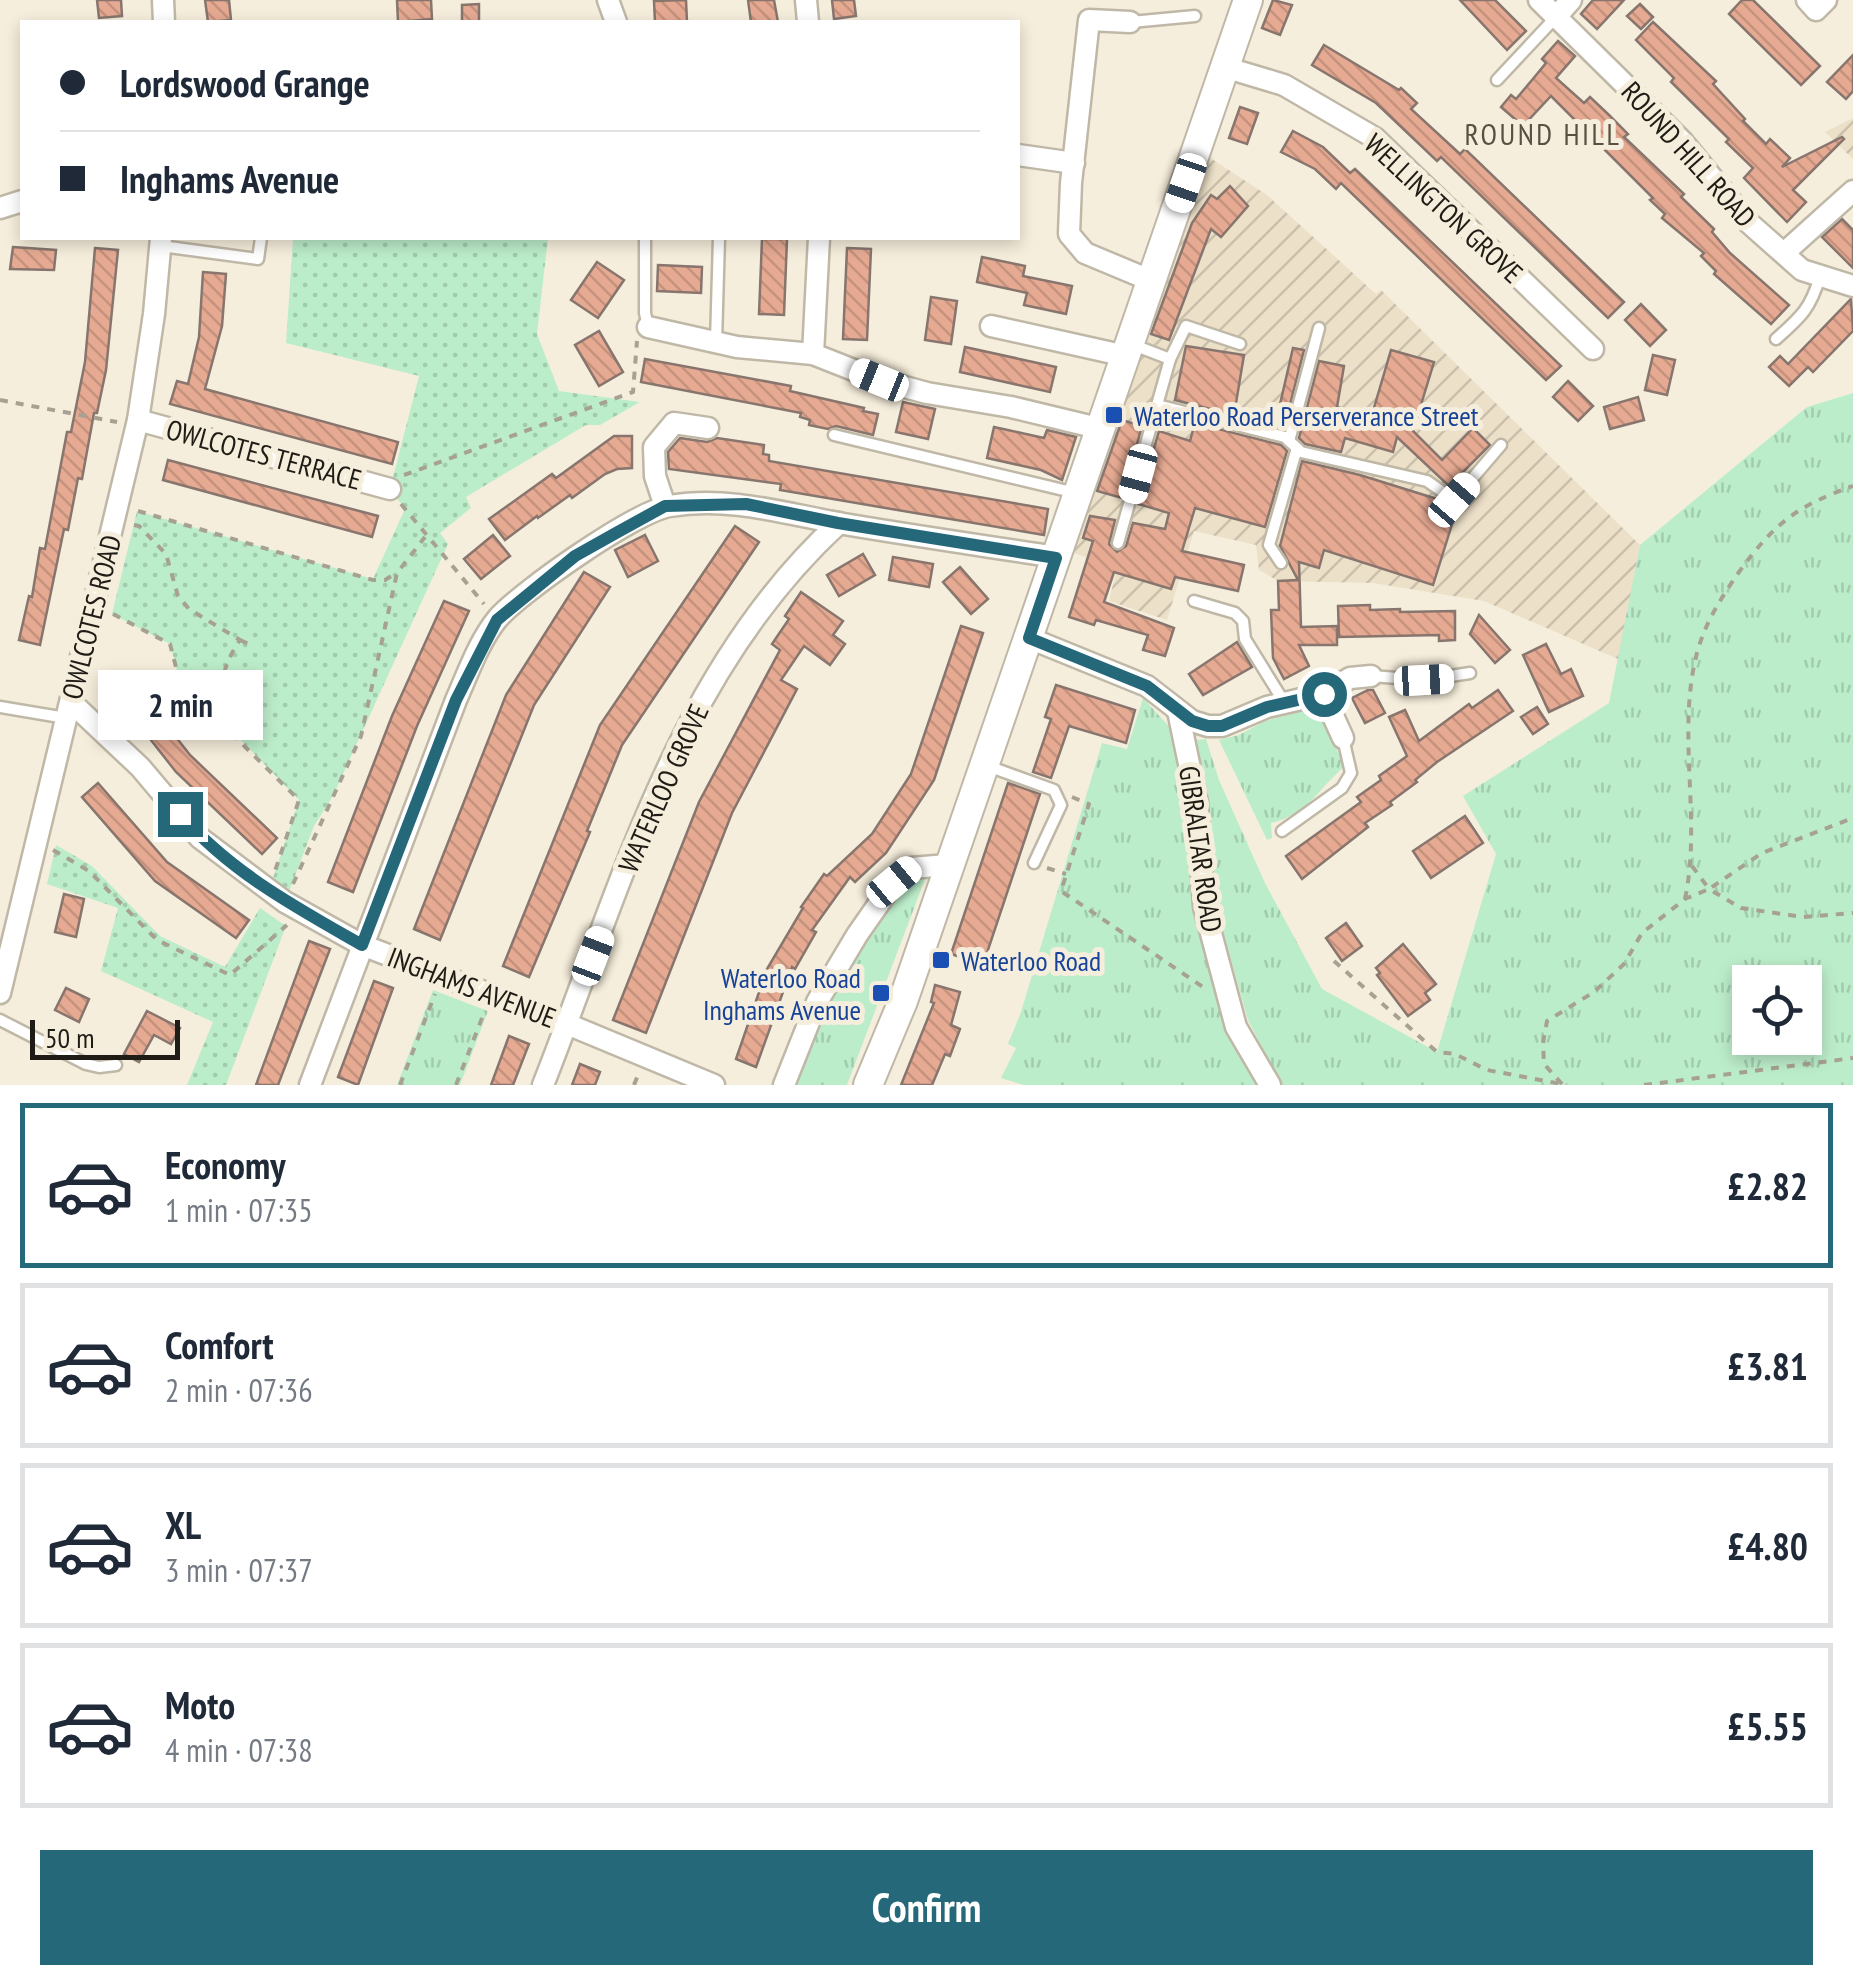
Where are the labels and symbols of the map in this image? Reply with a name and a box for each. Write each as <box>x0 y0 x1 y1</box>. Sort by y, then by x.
street label: ROUND HILL ROAD <box>1614 73 1764 235</box>
district label: ROUND HILL <box>1465 114 1621 153</box>
street label: WELLINGTON GROVE <box>1357 125 1531 291</box>
car <box>1162 150 1210 216</box>
car <box>846 355 912 405</box>
place label: Waterloo Road Perserverance Street <box>1134 397 1479 434</box>
marker: Waterloo Road Perserverance Street <box>1103 404 1125 426</box>
street label: OWLCOTES TERRACE <box>162 410 366 498</box>
car <box>1116 441 1160 507</box>
car <box>1423 468 1485 532</box>
street label: OWLCOTES ROAD <box>53 531 129 703</box>
car <box>1393 663 1455 697</box>
callout: 2 min <box>98 669 262 739</box>
route start <box>1302 672 1347 717</box>
street label: WATERLOO GROVE <box>609 698 717 878</box>
street label: GIBRALTAR ROAD <box>1171 764 1231 934</box>
route end <box>158 792 203 837</box>
car <box>861 851 927 913</box>
car <box>568 923 618 989</box>
street label: INGHAMS AVENUE <box>383 938 561 1036</box>
place label: Waterloo Road <box>961 942 1101 979</box>
marker: Waterloo Road <box>930 949 952 971</box>
place label: Waterloo Road Inghams Avenue <box>703 959 861 1028</box>
marker: Waterloo Road Inghams Avenue <box>870 982 892 1004</box>
scale bar <box>30 1015 180 1060</box>

